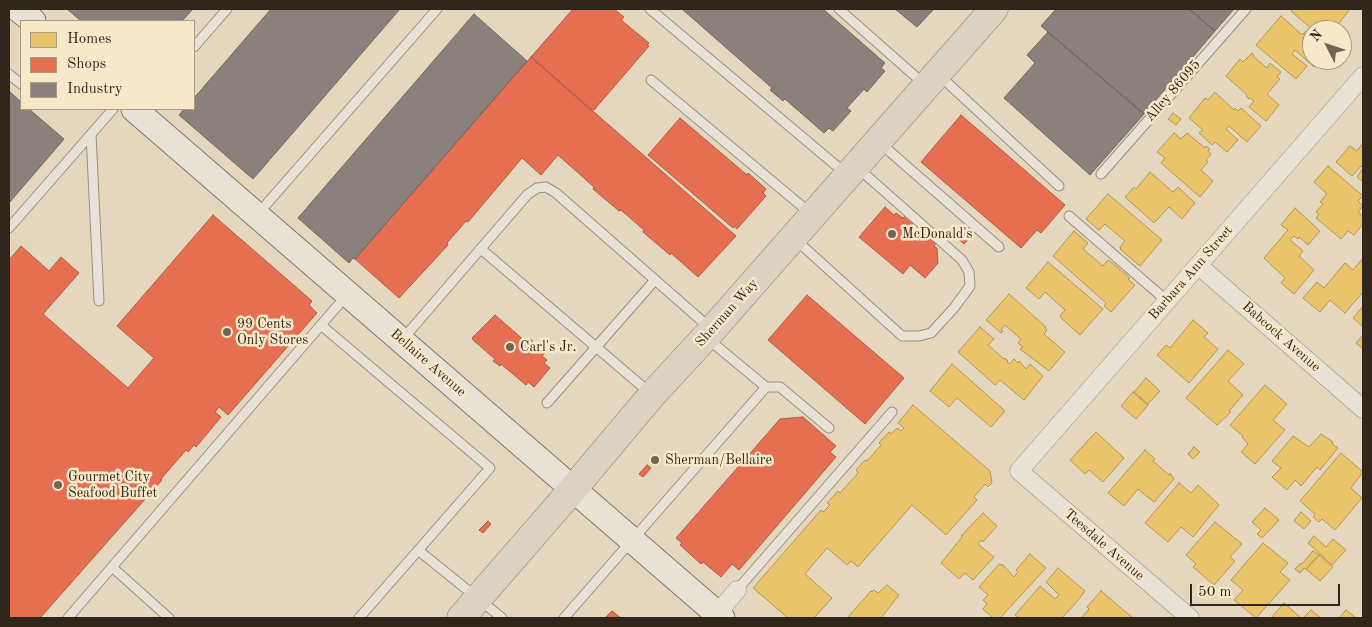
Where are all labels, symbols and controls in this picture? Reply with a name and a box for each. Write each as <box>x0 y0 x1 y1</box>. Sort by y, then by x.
legend <box>20 20 195 110</box>
north arrow <box>1302 20 1352 70</box>
text: N <box>1308 27 1325 44</box>
text: Homes <box>67 32 112 47</box>
text: Shops <box>67 57 106 72</box>
street label: Alley 86095 <box>1142 57 1204 125</box>
text: Industry <box>67 82 123 97</box>
street label: Barbara Ann Street <box>1145 222 1237 324</box>
place label: McDonald's <box>902 226 973 242</box>
marker: McDonald's <box>886 228 898 240</box>
street label: Sherman Way <box>692 275 762 351</box>
street label: Babcock Avenue <box>1238 298 1324 376</box>
place label: 99 Cents Only Stores <box>237 316 308 348</box>
marker: 99 Cents Only Stores <box>221 326 233 338</box>
street label: Bellaire Avenue <box>387 326 469 400</box>
place label: Carl's Jr. <box>520 339 576 355</box>
marker: Carl's Jr. <box>504 341 516 353</box>
place label: Sherman/Bellaire <box>665 452 772 468</box>
marker: Sherman/Bellaire <box>649 454 661 466</box>
place label: Gourmet City Seafood Buffet <box>68 469 157 502</box>
marker: Gourmet City Seafood Buffet <box>52 479 64 491</box>
street label: Teesdale Avenue <box>1060 506 1148 584</box>
scale bar <box>1192 574 1342 606</box>
text: 50 m <box>1198 585 1232 600</box>

